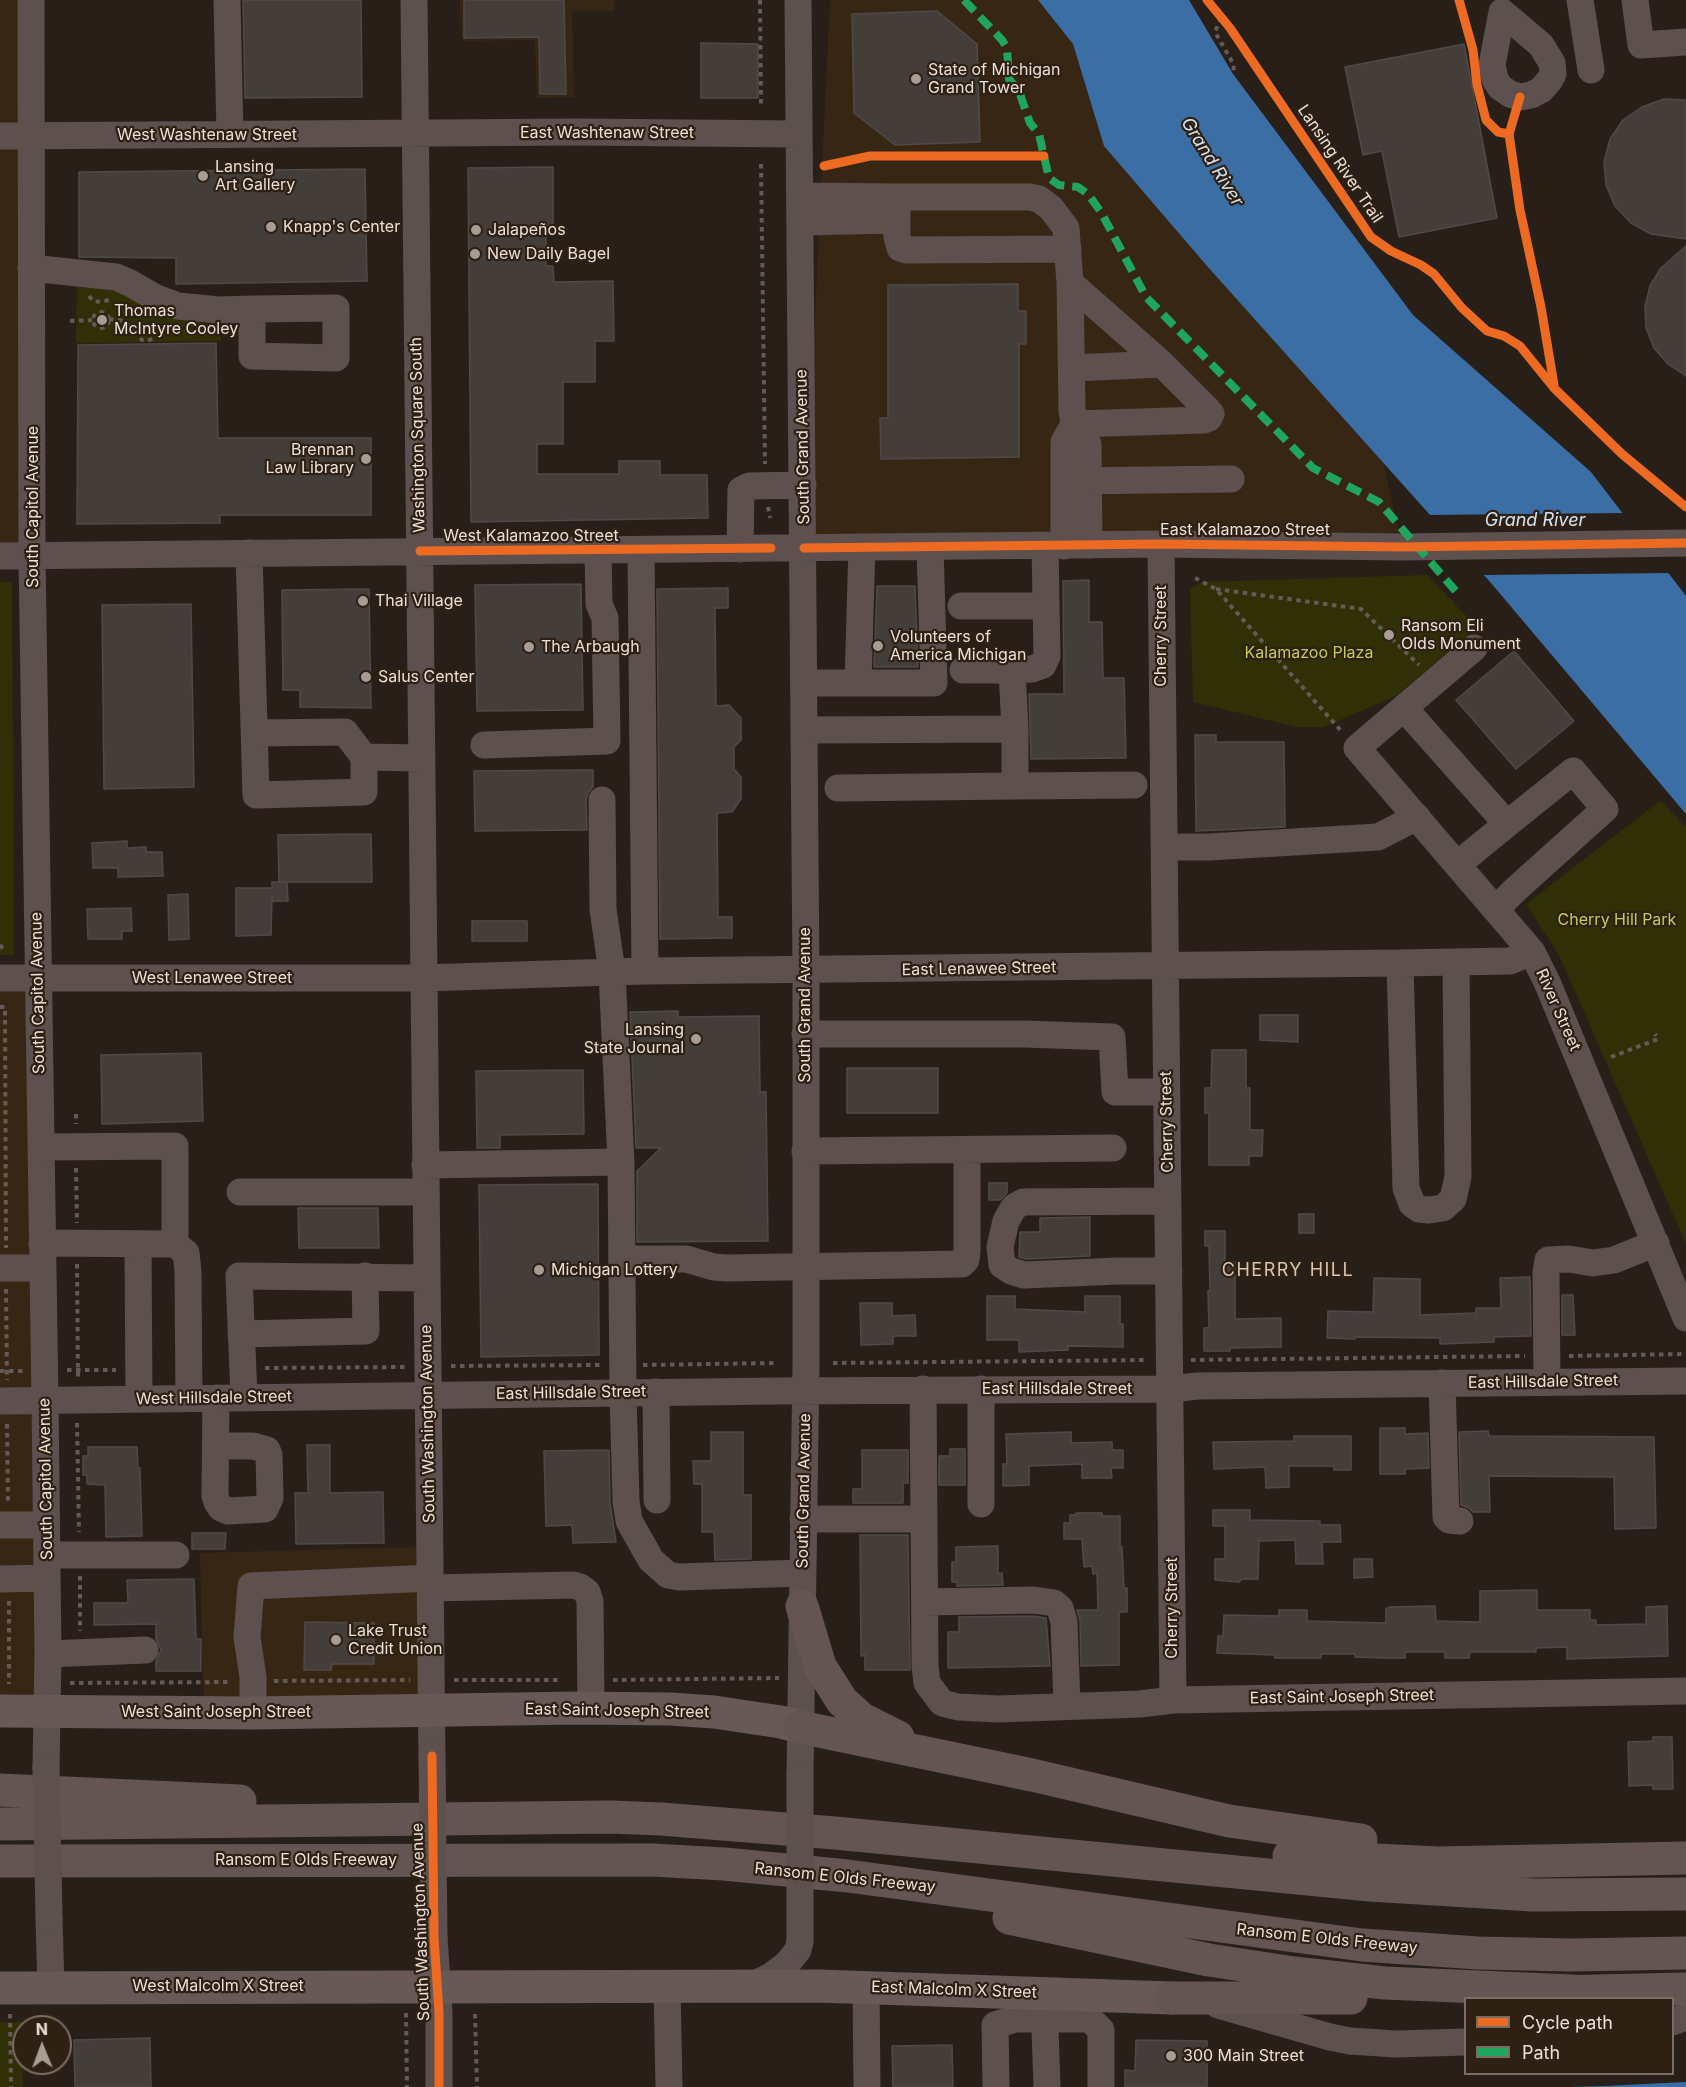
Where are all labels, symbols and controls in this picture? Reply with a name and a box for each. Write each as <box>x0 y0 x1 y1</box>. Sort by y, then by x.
place label: State of Michigan Grand Tower <box>928 60 1061 98</box>
marker: State of Michigan Grand Tower <box>909 72 923 86</box>
street label: Lansing River Trail <box>1293 101 1387 227</box>
water label: Grand River <box>1176 114 1248 210</box>
street label: East Washtenaw Street <box>520 123 694 143</box>
street label: West Washtenaw Street <box>117 125 297 145</box>
place label: Lansing Art Gallery <box>215 157 295 195</box>
marker: Lansing Art Gallery <box>196 169 210 183</box>
place label: Knapp's Center <box>283 217 400 237</box>
marker: Knapp's Center <box>264 220 278 234</box>
place label: Jalapeños <box>488 220 566 240</box>
marker: Jalapeños <box>469 223 483 237</box>
place label: New Daily Bagel <box>487 244 610 264</box>
marker: New Daily Bagel <box>468 247 482 261</box>
place label: Thomas McIntyre Cooley <box>114 301 238 339</box>
marker: Thomas McIntyre Cooley <box>95 313 109 327</box>
street label: Washington Square South <box>407 337 429 533</box>
street label: South Grand Avenue <box>792 369 814 525</box>
street label: South Capitol Avenue <box>23 426 43 588</box>
place label: Brennan Law Library <box>265 440 354 478</box>
marker: Brennan Law Library <box>359 452 373 466</box>
water label: Grand River <box>1485 510 1585 532</box>
street label: East Kalamazoo Street <box>1160 520 1330 540</box>
street label: West Kalamazoo Street <box>443 526 619 546</box>
street label: Cherry Street <box>1151 585 1171 687</box>
place label: Thai Village <box>375 591 463 611</box>
marker: Thai Village <box>356 594 370 608</box>
place label: Ransom Eli Olds Monument <box>1401 616 1521 654</box>
place label: Volunteers of America Michigan <box>890 627 1026 665</box>
marker: Ransom Eli Olds Monument <box>1382 628 1396 642</box>
place label: The Arbaugh <box>541 637 640 657</box>
marker: Volunteers of America Michigan <box>871 639 885 653</box>
marker: The Arbaugh <box>522 640 536 654</box>
park label: Kalamazoo Plaza <box>1245 643 1373 663</box>
place label: Salus Center <box>378 667 474 687</box>
marker: Salus Center <box>359 670 373 684</box>
park label: Cherry Hill Park <box>1558 910 1676 930</box>
street label: South Capitol Avenue <box>27 912 49 1074</box>
street label: South Grand Avenue <box>795 927 815 1083</box>
street label: East Lenawee Street <box>901 958 1057 980</box>
street label: River Street <box>1531 966 1585 1054</box>
street label: West Lenawee Street <box>132 968 292 988</box>
place label: Lansing State Journal <box>584 1020 684 1058</box>
marker: Lansing State Journal <box>689 1032 703 1046</box>
street label: Cherry Street <box>1157 1071 1177 1173</box>
place label: Michigan Lottery <box>551 1260 678 1280</box>
district label: CHERRY HILL <box>1222 1260 1354 1282</box>
marker: Michigan Lottery <box>532 1263 546 1277</box>
street label: South Washington Avenue <box>417 1325 439 1523</box>
street label: East Hillsdale Street <box>1468 1371 1618 1393</box>
street label: East Hillsdale Street <box>982 1379 1132 1399</box>
street label: East Hillsdale Street <box>496 1382 646 1404</box>
street label: West Hillsdale Street <box>136 1387 292 1409</box>
street label: South Capitol Avenue <box>35 1398 57 1560</box>
street label: South Grand Avenue <box>793 1413 815 1569</box>
street label: Cherry Street <box>1162 1557 1182 1659</box>
place label: Lake Trust Credit Union <box>348 1621 442 1659</box>
marker: Lake Trust Credit Union <box>329 1633 343 1647</box>
street label: East Saint Joseph Street <box>1250 1686 1434 1708</box>
street label: East Saint Joseph Street <box>525 1700 709 1722</box>
street label: West Saint Joseph Street <box>121 1702 311 1722</box>
street label: South Washington Avenue <box>408 1823 434 2021</box>
street label: Ransom E Olds Freeway <box>215 1850 397 1870</box>
street label: Ransom E Olds Freeway <box>753 1859 937 1897</box>
street label: Ransom E Olds Freeway <box>1235 1920 1419 1958</box>
street label: West Malcolm X Street <box>132 1976 304 1996</box>
street label: East Malcolm X Street <box>871 1978 1037 2002</box>
legend <box>1464 1997 1674 2075</box>
text: Cycle path <box>1522 2012 1613 2033</box>
north arrow <box>12 2015 72 2075</box>
text: N <box>35 2019 48 2039</box>
text: Path <box>1522 2042 1560 2063</box>
place label: 300 Main Street <box>1183 2046 1304 2066</box>
marker: 300 Main Street <box>1164 2049 1178 2063</box>

